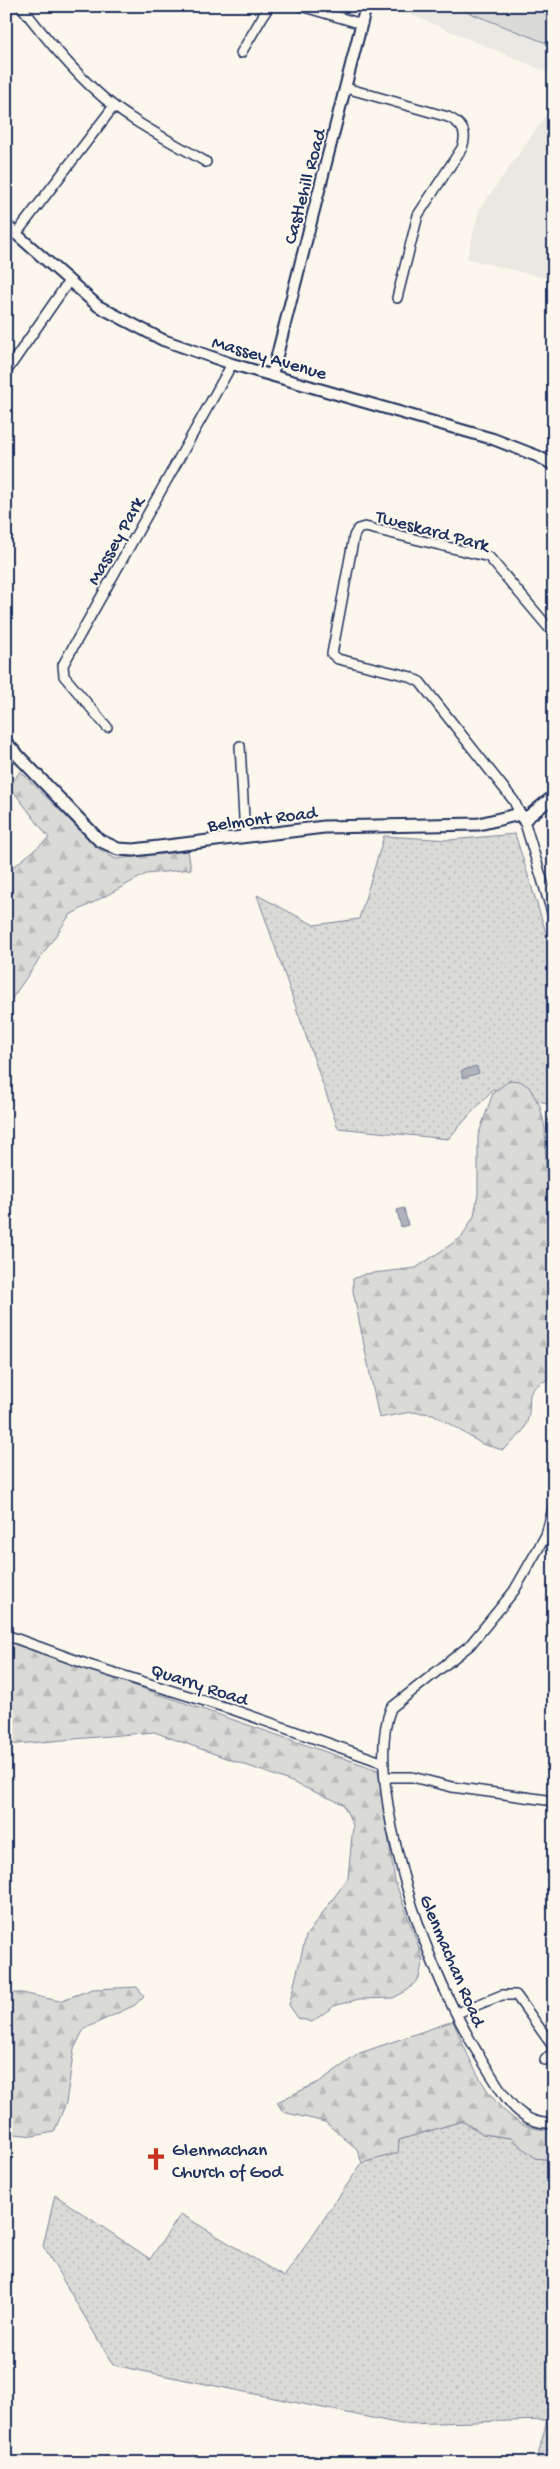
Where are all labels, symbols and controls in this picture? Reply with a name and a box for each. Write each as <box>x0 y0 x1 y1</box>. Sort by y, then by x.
street label: Castlehill Road <box>280 125 333 247</box>
street label: Massey Avenue <box>209 332 329 387</box>
street label: Massey Park <box>83 492 152 590</box>
street label: Tweskard Park <box>372 506 493 559</box>
street label: Belmont Road <box>206 802 320 839</box>
street label: Quarry Road <box>147 1660 252 1713</box>
street label: Glenmachan Road <box>413 1892 490 2033</box>
place label: Glenmachan Church of God <box>172 2140 284 2185</box>
church icon: Glenmachan Church of God <box>143 2146 169 2172</box>

